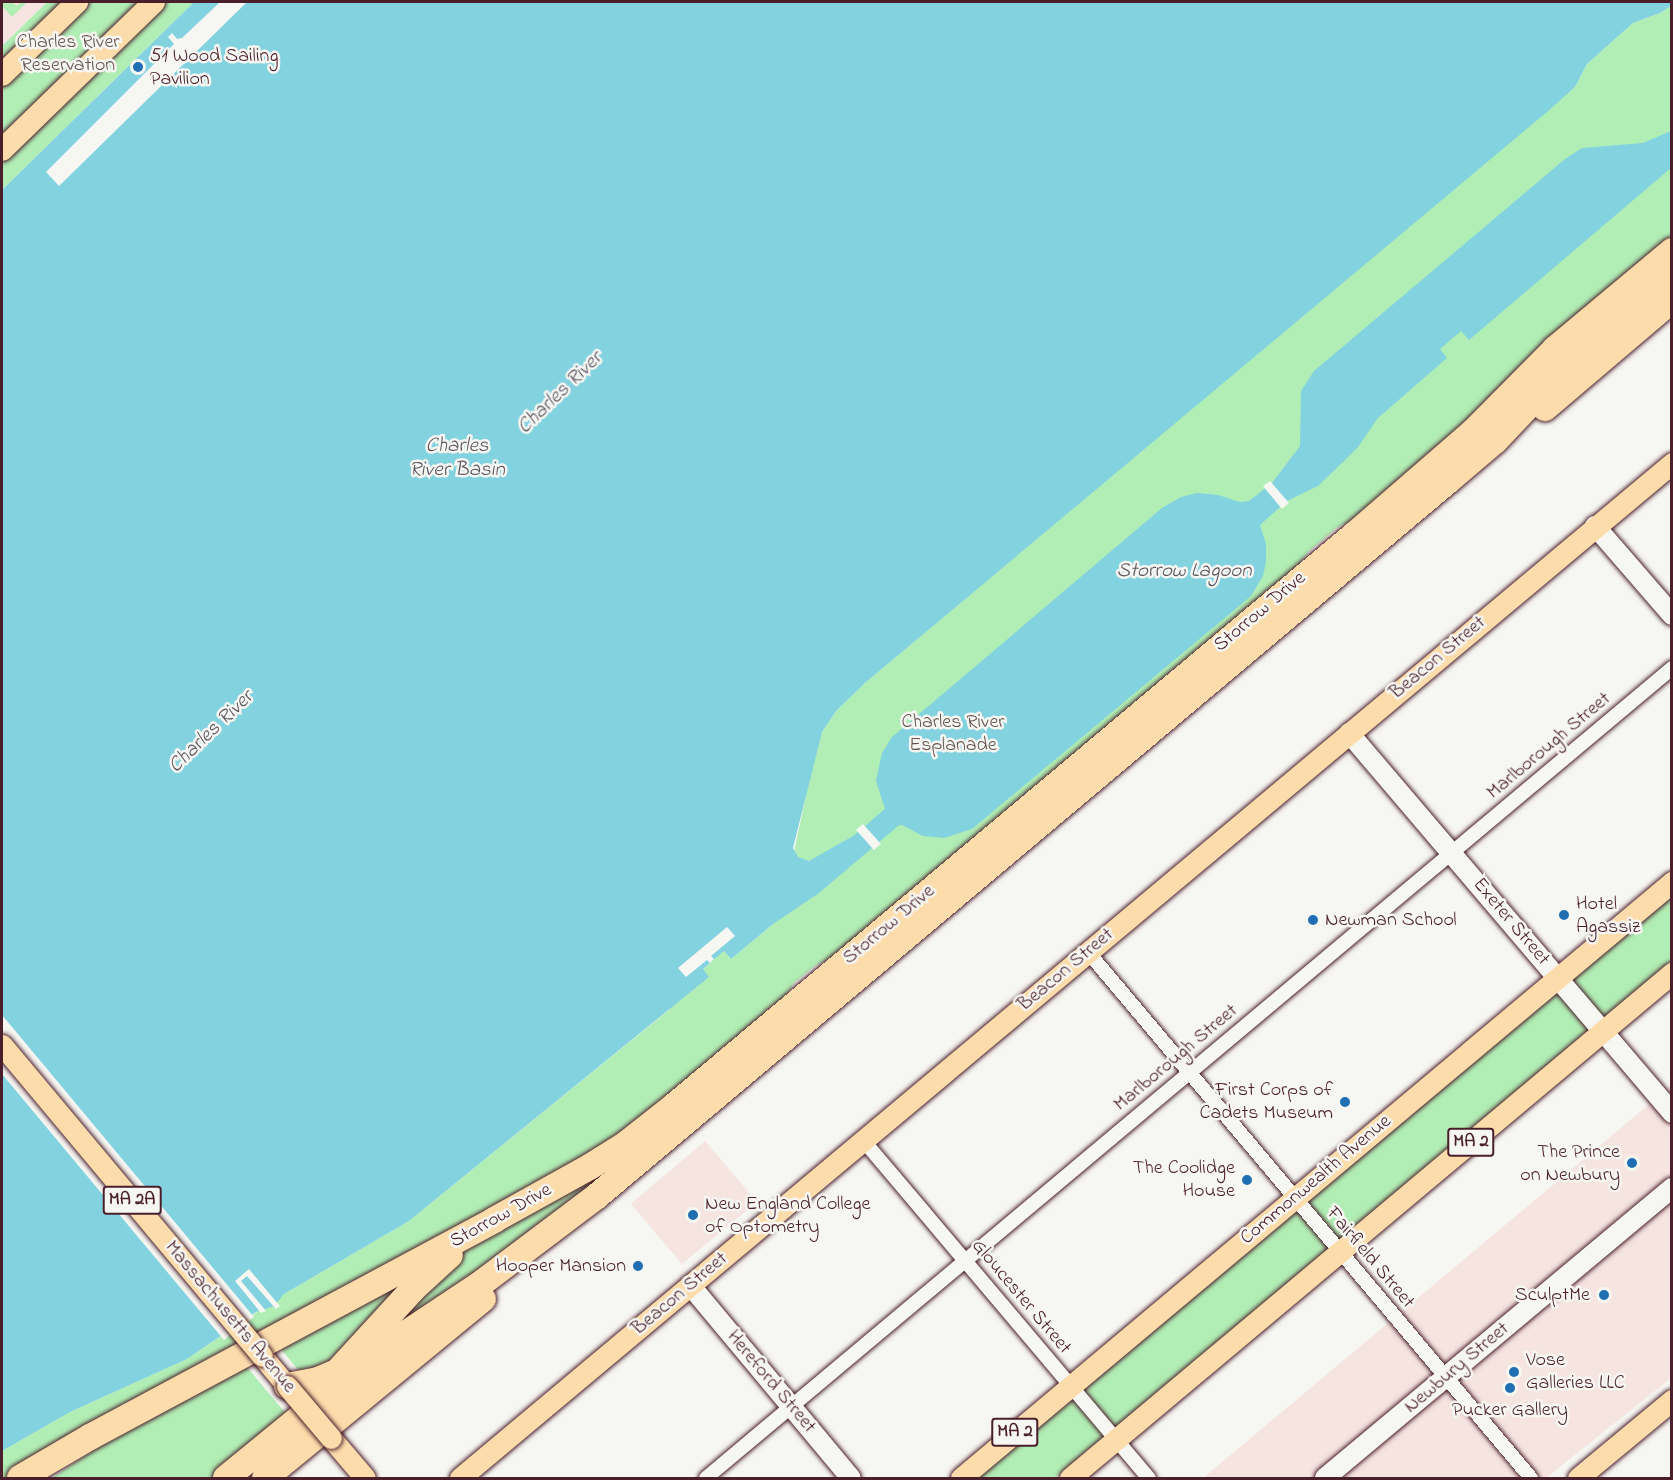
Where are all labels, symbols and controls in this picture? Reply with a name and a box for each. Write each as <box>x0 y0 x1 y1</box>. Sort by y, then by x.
park label: Charles River Reservation <box>16 30 120 77</box>
place label: 51 Wood Sailing Pavilion <box>150 44 278 91</box>
marker: 51 Wood Sailing Pavilion <box>131 60 145 74</box>
water label: Charles River <box>512 346 608 440</box>
water label: Charles River Basin <box>409 433 505 483</box>
water label: Storrow Lagoon <box>1116 558 1252 584</box>
street label: Storrow Drive <box>1209 567 1311 657</box>
street label: Beacon Street <box>1385 611 1491 705</box>
water label: Charles River <box>163 685 259 779</box>
street label: Marlborough Street <box>1482 687 1616 805</box>
park label: Charles River Esplanade <box>901 710 1005 757</box>
street label: Exeter Street <box>1467 873 1555 971</box>
street label: Storrow Drive <box>838 880 940 970</box>
place label: Hotel Agassiz <box>1576 892 1640 939</box>
place label: Newman School <box>1325 908 1457 932</box>
marker: Hotel Agassiz <box>1557 908 1571 922</box>
marker: Newman School <box>1306 913 1320 927</box>
street label: Beacon Street <box>1013 923 1119 1017</box>
street label: Marlborough Street <box>1109 999 1243 1117</box>
place label: First Corps of Cadets Museum <box>1200 1078 1333 1125</box>
marker: First Corps of Cadets Museum <box>1338 1095 1352 1109</box>
street label: Commonwealth Avenue <box>1236 1110 1396 1250</box>
road number: MA 2 <box>1447 1127 1495 1157</box>
place label: The Prince on Newbury <box>1520 1140 1620 1187</box>
place label: The Coolidge House <box>1133 1156 1235 1203</box>
marker: The Prince on Newbury <box>1625 1156 1639 1170</box>
marker: The Coolidge House <box>1240 1173 1254 1187</box>
street label: Storrow Drive <box>446 1178 556 1254</box>
road number: MA 2A <box>102 1185 162 1215</box>
place label: New England College of Optometry <box>705 1192 870 1239</box>
street label: Fairfield Street <box>1321 1202 1419 1314</box>
marker: New England College of Optometry <box>686 1208 700 1222</box>
street label: Gloucester Street <box>966 1235 1076 1359</box>
street label: Massachusetts Avenue <box>159 1236 301 1398</box>
street label: Beacon Street <box>627 1247 733 1341</box>
place label: Hooper Mansion <box>496 1254 626 1278</box>
marker: Hooper Mansion <box>631 1259 645 1273</box>
place label: SculptMe <box>1515 1283 1590 1307</box>
marker: SculptMe <box>1595 1286 1613 1304</box>
street label: Newbury Street <box>1400 1317 1514 1419</box>
street label: Hereford Street <box>721 1326 821 1438</box>
place label: Vose Galleries LLC <box>1526 1348 1625 1395</box>
marker: Vose Galleries LLC <box>1507 1365 1521 1379</box>
marker: Pucker Gallery <box>1503 1381 1517 1395</box>
place label: Pucker Gallery <box>1452 1398 1568 1422</box>
road number: MA 2 <box>991 1417 1039 1447</box>

